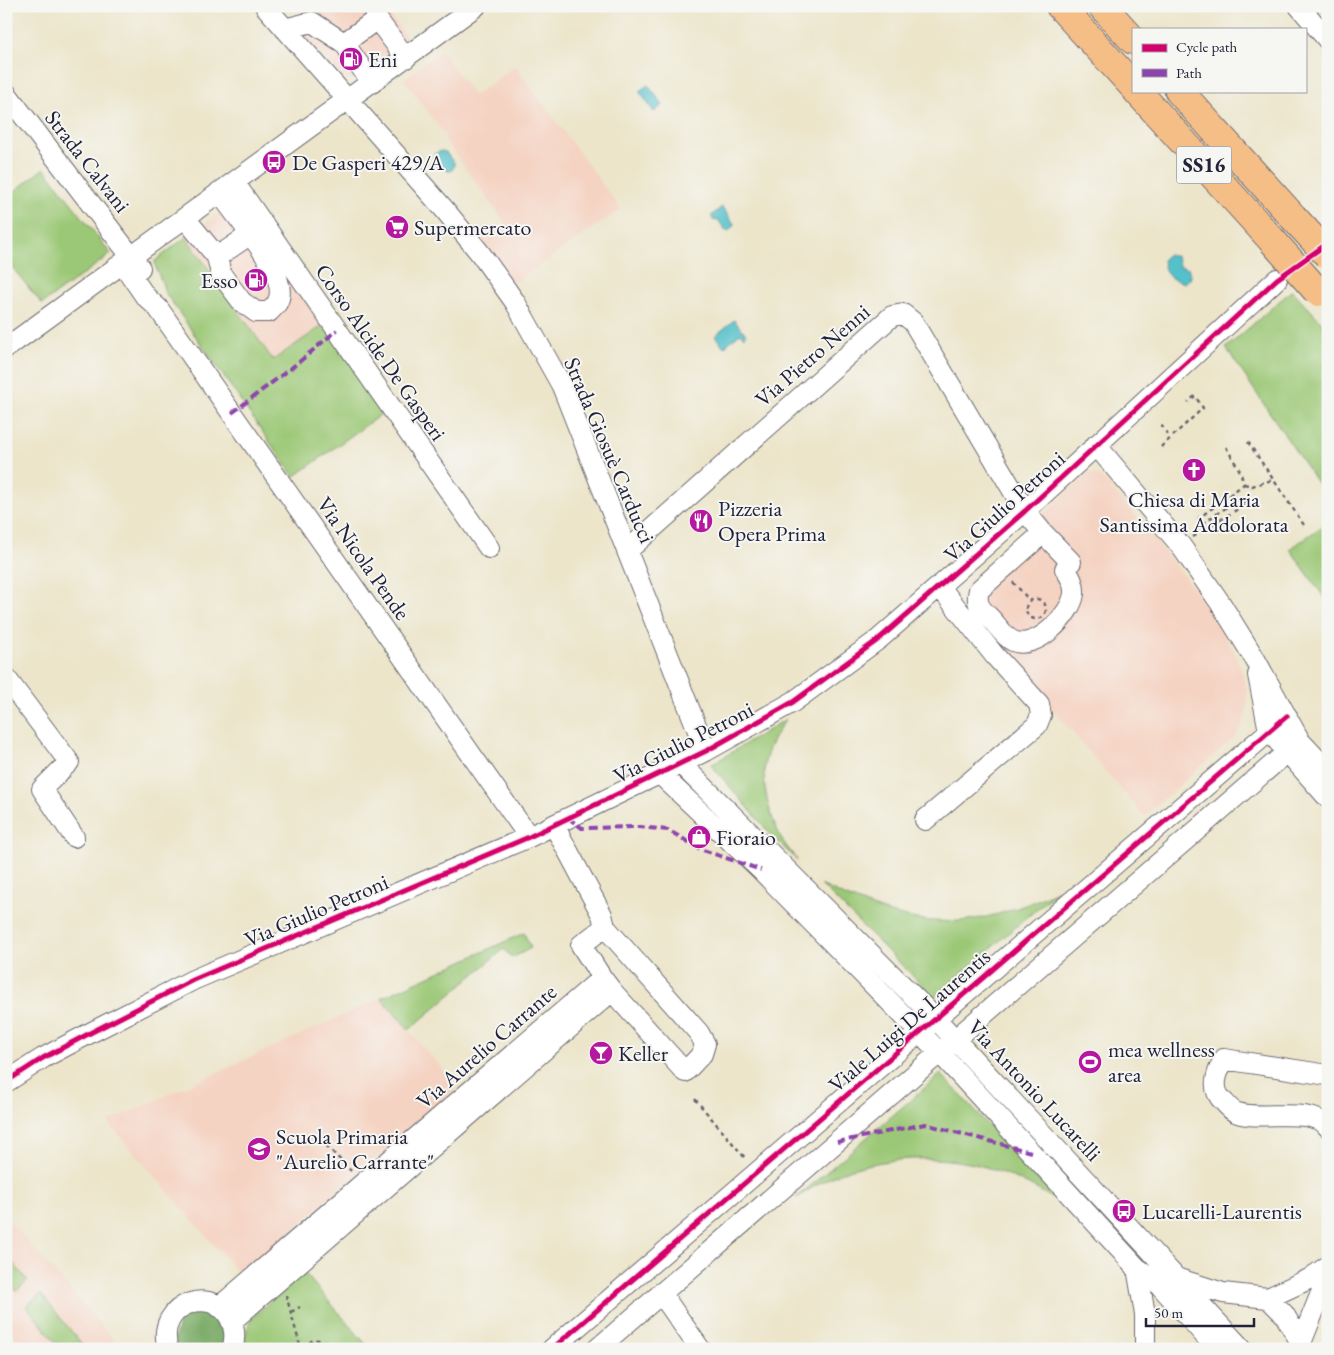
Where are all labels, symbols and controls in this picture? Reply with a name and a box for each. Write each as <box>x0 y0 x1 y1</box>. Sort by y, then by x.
legend <box>1132 28 1306 92</box>
text: Cycle path <box>1176 37 1238 56</box>
place label: Eni <box>368 45 397 74</box>
fuel station icon: Eni <box>338 46 364 72</box>
text: Path <box>1176 63 1202 82</box>
street label: Strada Calvani <box>39 104 137 218</box>
road number: SS16 <box>1176 146 1232 184</box>
place label: De Gasperi 429/A <box>292 148 445 177</box>
bus stop icon: De Gasperi 429/A <box>261 149 287 175</box>
place label: Supermercato <box>414 213 532 242</box>
supermarket icon: Supermercato <box>384 214 410 240</box>
street label: Corso Alcide De Gasperi <box>309 258 453 446</box>
place label: Esso <box>200 266 238 295</box>
fuel station icon: Esso <box>243 267 269 293</box>
street label: Via Pietro Nenni <box>749 297 876 413</box>
street label: Strada Giosuè Carducci <box>557 353 662 547</box>
street label: Via Giulio Petroni <box>938 444 1071 569</box>
church icon: Chiesa di Maria Santissima Addolorata <box>1181 457 1207 483</box>
place label: Chiesa di Maria Santissima Addolorata <box>1100 485 1289 539</box>
street label: Via Nicola Pende <box>310 491 417 626</box>
place label: Pizzeria Opera Prima <box>718 494 826 548</box>
restaurant icon: Pizzeria Opera Prima <box>688 508 714 534</box>
street label: Via Giulio Petroni <box>608 695 758 790</box>
place label: Fioraio <box>716 823 776 852</box>
shop icon: Fioraio <box>686 824 712 850</box>
street label: Via Giulio Petroni <box>240 867 393 954</box>
street label: Viale Luigi De Laurentis <box>822 942 996 1099</box>
street label: Via Aurelio Carrante <box>410 977 563 1115</box>
street label: Via Antonio Lucarelli <box>961 1013 1108 1167</box>
place label: mea wellness area <box>1108 1035 1215 1089</box>
place label: Keller <box>618 1039 669 1068</box>
bar icon: Keller <box>588 1040 614 1066</box>
sports icon: mea wellness area <box>1077 1049 1103 1075</box>
place label: Scuola Primaria "Aurelio Carrante" <box>276 1122 434 1176</box>
school or university icon: Scuola Primaria "Aurelio Carrante" <box>246 1136 272 1162</box>
place label: Lucarelli-Laurentis <box>1142 1197 1302 1226</box>
bus stop icon: Lucarelli-Laurentis <box>1111 1198 1137 1224</box>
scale bar <box>1146 1295 1254 1327</box>
text: 50 m <box>1154 1303 1183 1322</box>

